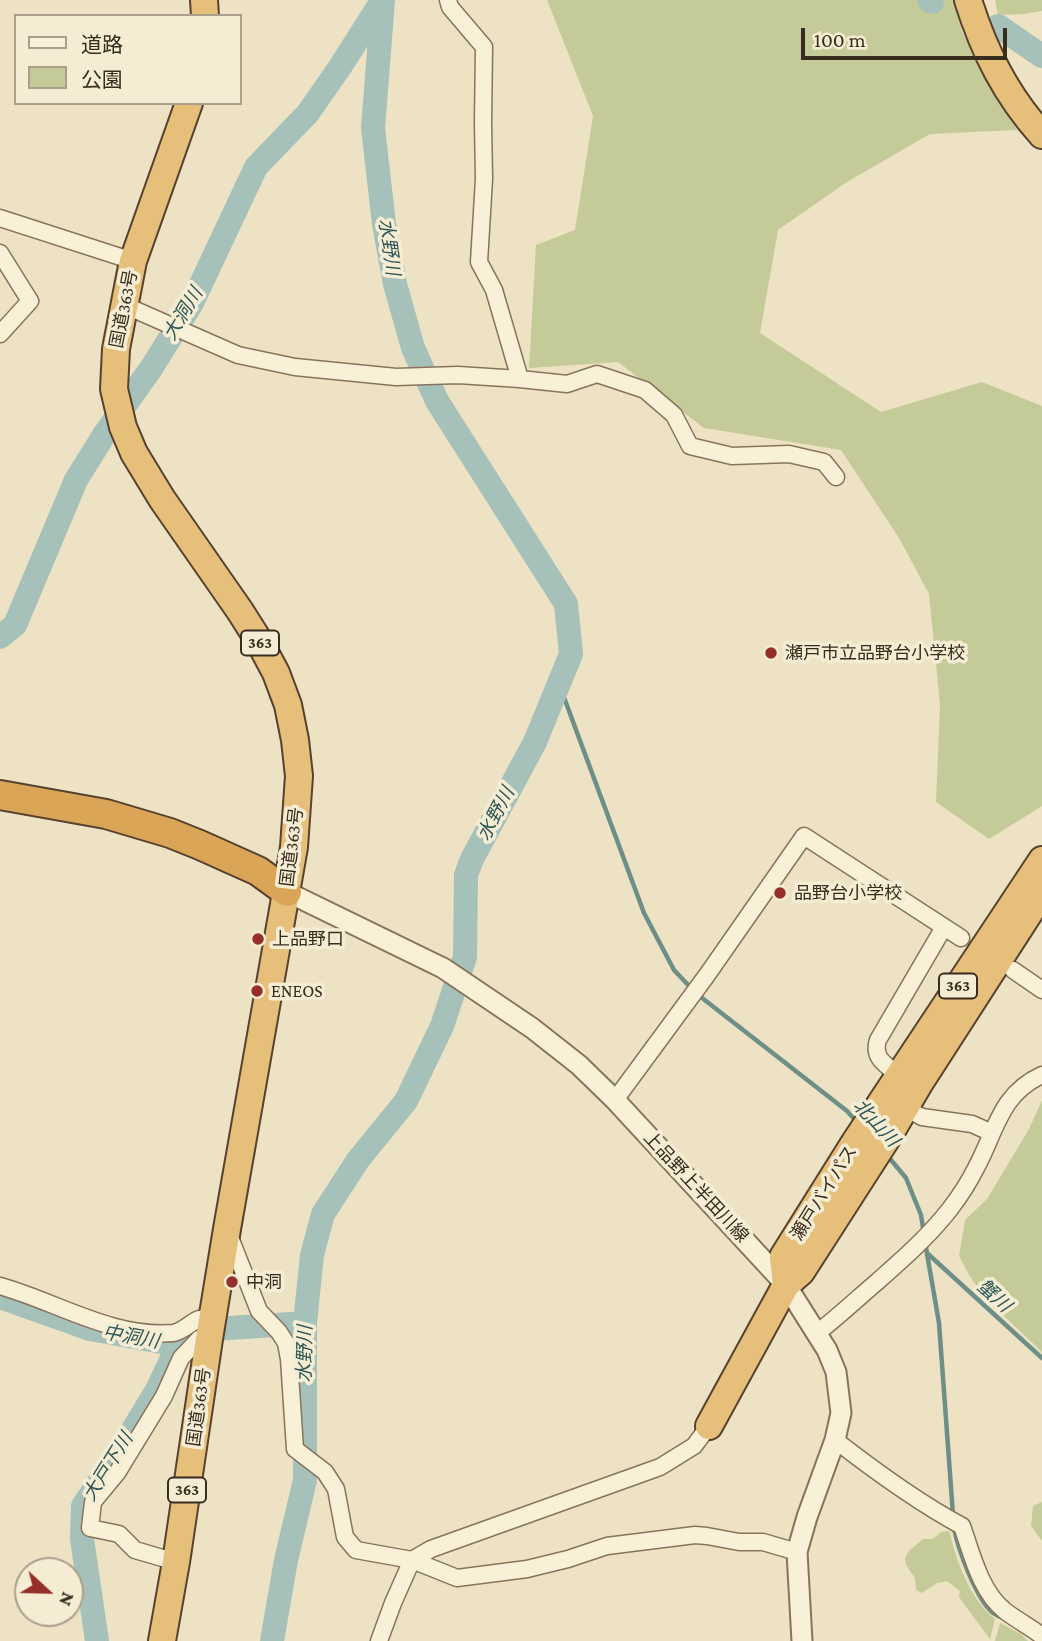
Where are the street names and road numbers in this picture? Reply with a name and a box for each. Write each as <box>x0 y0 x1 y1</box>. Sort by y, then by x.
street label: 国道363号 <box>106 268 142 350</box>
road number: 363 <box>241 630 279 656</box>
street label: 国道363号 <box>276 806 308 888</box>
road number: 363 <box>939 974 977 998</box>
street label: 上品野上半田川線 <box>639 1127 753 1247</box>
street label: 瀬戸バイパス <box>786 1141 862 1245</box>
street label: 国道363号 <box>183 1366 215 1448</box>
road number: 363 <box>168 1478 206 1502</box>

